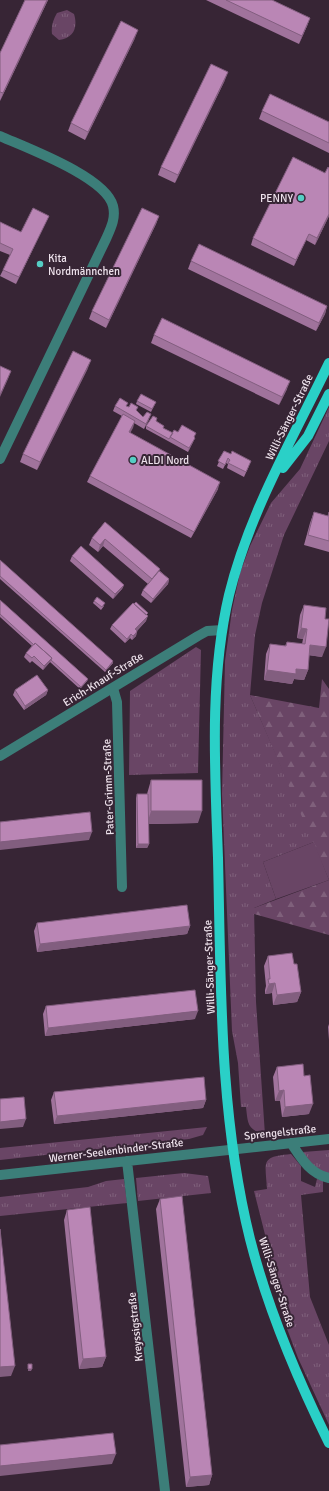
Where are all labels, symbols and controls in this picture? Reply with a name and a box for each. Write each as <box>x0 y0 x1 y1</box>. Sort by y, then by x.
place label: PENNY <box>260 192 293 205</box>
marker: PENNY <box>296 193 306 203</box>
place label: Kita Nordmännchen <box>48 252 120 278</box>
marker: Kita Nordmännchen <box>35 259 45 269</box>
street label: Willi-Sänger-Straße <box>263 372 316 462</box>
place label: ALDI Nord <box>141 454 189 467</box>
marker: ALDI Nord <box>128 455 138 465</box>
street label: Erich-Knauf-Straße <box>61 650 146 709</box>
street label: Pater-Grimm-Straße <box>100 739 117 835</box>
street label: Willi-Sänger-Straße <box>201 920 218 1014</box>
street label: Sprengelstraße <box>243 1122 317 1143</box>
street label: Werner-Seelenbinder-Straße <box>48 1136 184 1165</box>
street label: Willi-Sänger-Straße <box>256 1235 297 1329</box>
street label: Kreyssigstraße <box>125 1291 146 1362</box>

